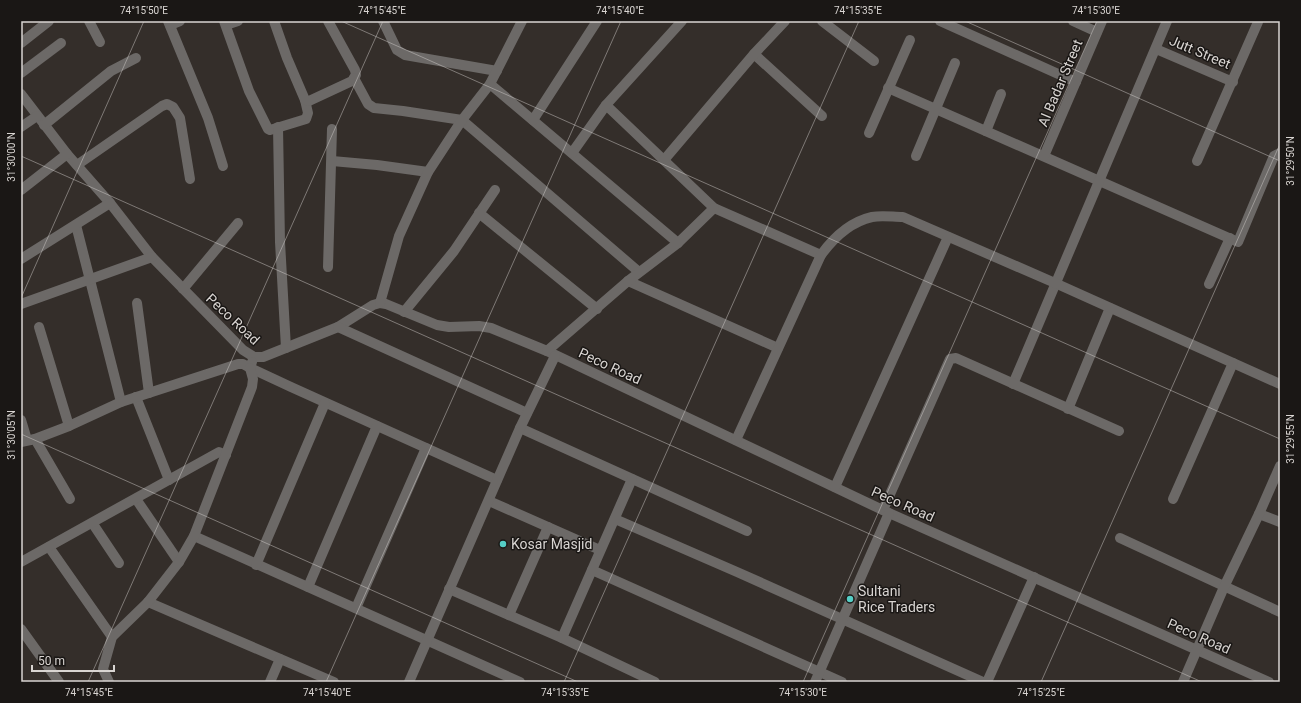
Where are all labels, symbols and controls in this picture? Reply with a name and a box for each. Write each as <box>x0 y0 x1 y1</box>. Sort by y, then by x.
text: 74°15'50"E <box>120 5 168 16</box>
text: 74°15'45"E <box>358 5 406 16</box>
text: 74°15'40"E <box>596 5 644 16</box>
text: 74°15'35"E <box>834 5 882 16</box>
text: 74°15'30"E <box>1072 5 1120 16</box>
street label: Jutt Street <box>1167 32 1233 72</box>
street label: Al Badar Street <box>1034 37 1086 129</box>
text: 31°30'00"N <box>6 132 17 182</box>
text: 31°29'50"N <box>1285 136 1296 186</box>
street label: Peco Road <box>203 290 263 348</box>
street label: Peco Road <box>576 345 644 387</box>
text: 31°30'05"N <box>6 410 17 460</box>
text: 31°29'55"N <box>1285 414 1296 464</box>
street label: Peco Road <box>869 483 937 525</box>
place label: Kosar Masjid <box>511 536 592 552</box>
marker: Kosar Masjid <box>498 539 508 549</box>
place label: Sultani Rice Traders <box>858 583 935 615</box>
marker: Sultani Rice Traders <box>845 594 855 604</box>
street label: Peco Road <box>1165 615 1233 657</box>
scale bar <box>32 647 114 673</box>
text: 50 m <box>38 654 65 668</box>
text: 74°15'45"E <box>65 687 113 698</box>
text: 74°15'40"E <box>303 687 351 698</box>
text: 74°15'35"E <box>541 687 589 698</box>
text: 74°15'30"E <box>779 687 827 698</box>
text: 74°15'25"E <box>1017 687 1065 698</box>

